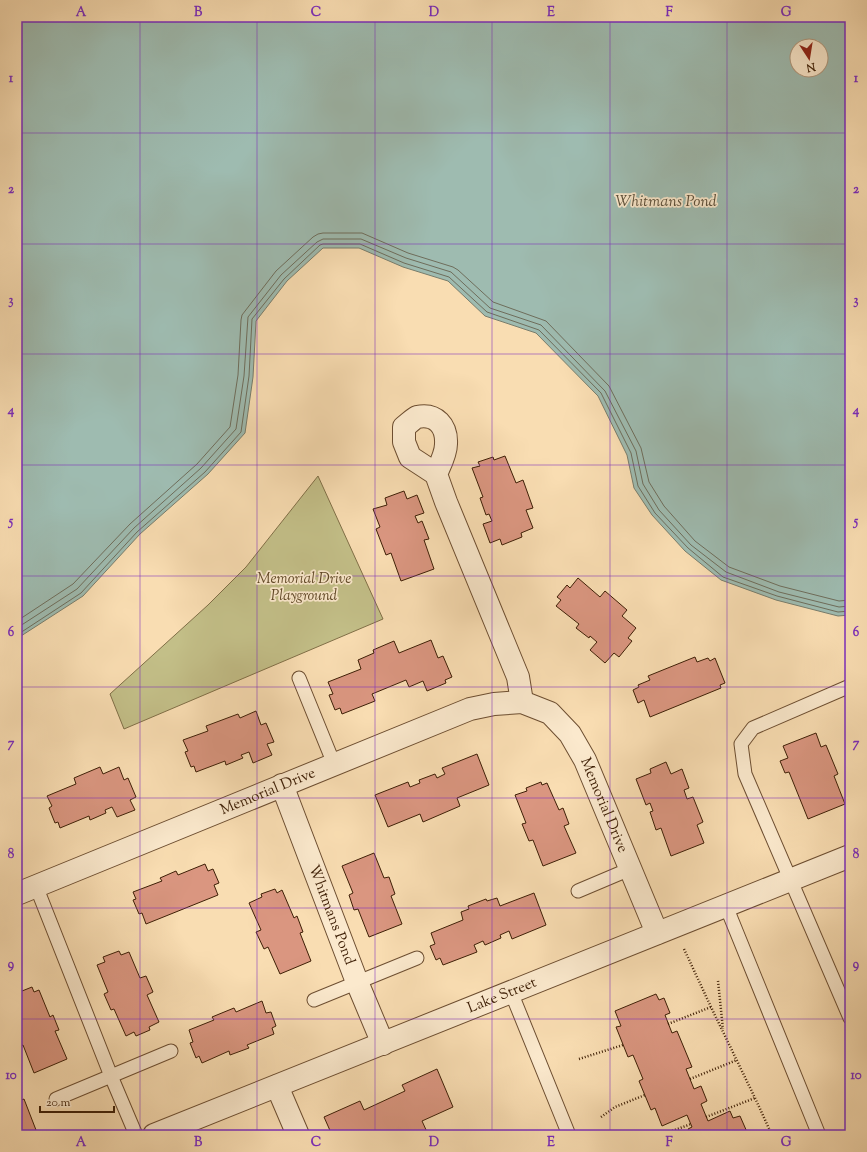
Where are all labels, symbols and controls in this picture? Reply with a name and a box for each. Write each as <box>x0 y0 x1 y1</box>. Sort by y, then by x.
text: A <box>76 4 87 22</box>
text: B <box>194 4 203 22</box>
text: C <box>311 4 321 22</box>
text: D <box>429 4 439 22</box>
text: E <box>547 4 555 22</box>
text: F <box>665 4 673 22</box>
text: G <box>781 4 792 22</box>
north arrow <box>789 38 829 78</box>
text: N <box>805 58 818 76</box>
text: 1 <box>9 70 14 88</box>
text: 1 <box>854 70 859 88</box>
text: 2 <box>8 181 15 199</box>
text: 2 <box>853 181 860 199</box>
water label: Whitmans Pond <box>615 191 717 214</box>
text: 3 <box>8 292 14 310</box>
text: 3 <box>853 292 859 310</box>
text: 4 <box>7 402 15 420</box>
text: 4 <box>852 402 860 420</box>
text: 5 <box>8 513 14 531</box>
text: 5 <box>853 513 859 531</box>
park label: Memorial Drive Playground <box>257 569 351 607</box>
text: 6 <box>8 624 15 642</box>
text: 6 <box>853 624 860 642</box>
text: 7 <box>8 735 15 753</box>
text: 7 <box>853 735 860 753</box>
street label: Memorial Drive <box>575 754 633 856</box>
street label: Memorial Drive <box>217 763 319 820</box>
text: 8 <box>8 846 15 864</box>
text: 8 <box>853 846 860 864</box>
street label: Whitmans Pond <box>303 862 360 968</box>
text: 9 <box>8 956 15 974</box>
text: 9 <box>853 956 860 974</box>
street label: Lake Street <box>464 972 540 1019</box>
text: 10 <box>5 1067 17 1085</box>
text: 10 <box>850 1067 862 1085</box>
scale bar <box>40 1088 114 1114</box>
text: 20 m <box>46 1094 71 1112</box>
text: A <box>76 1134 87 1152</box>
text: B <box>194 1134 203 1152</box>
text: C <box>311 1134 321 1152</box>
text: D <box>429 1134 439 1152</box>
text: E <box>547 1134 555 1152</box>
text: F <box>665 1134 673 1152</box>
text: G <box>781 1134 792 1152</box>

